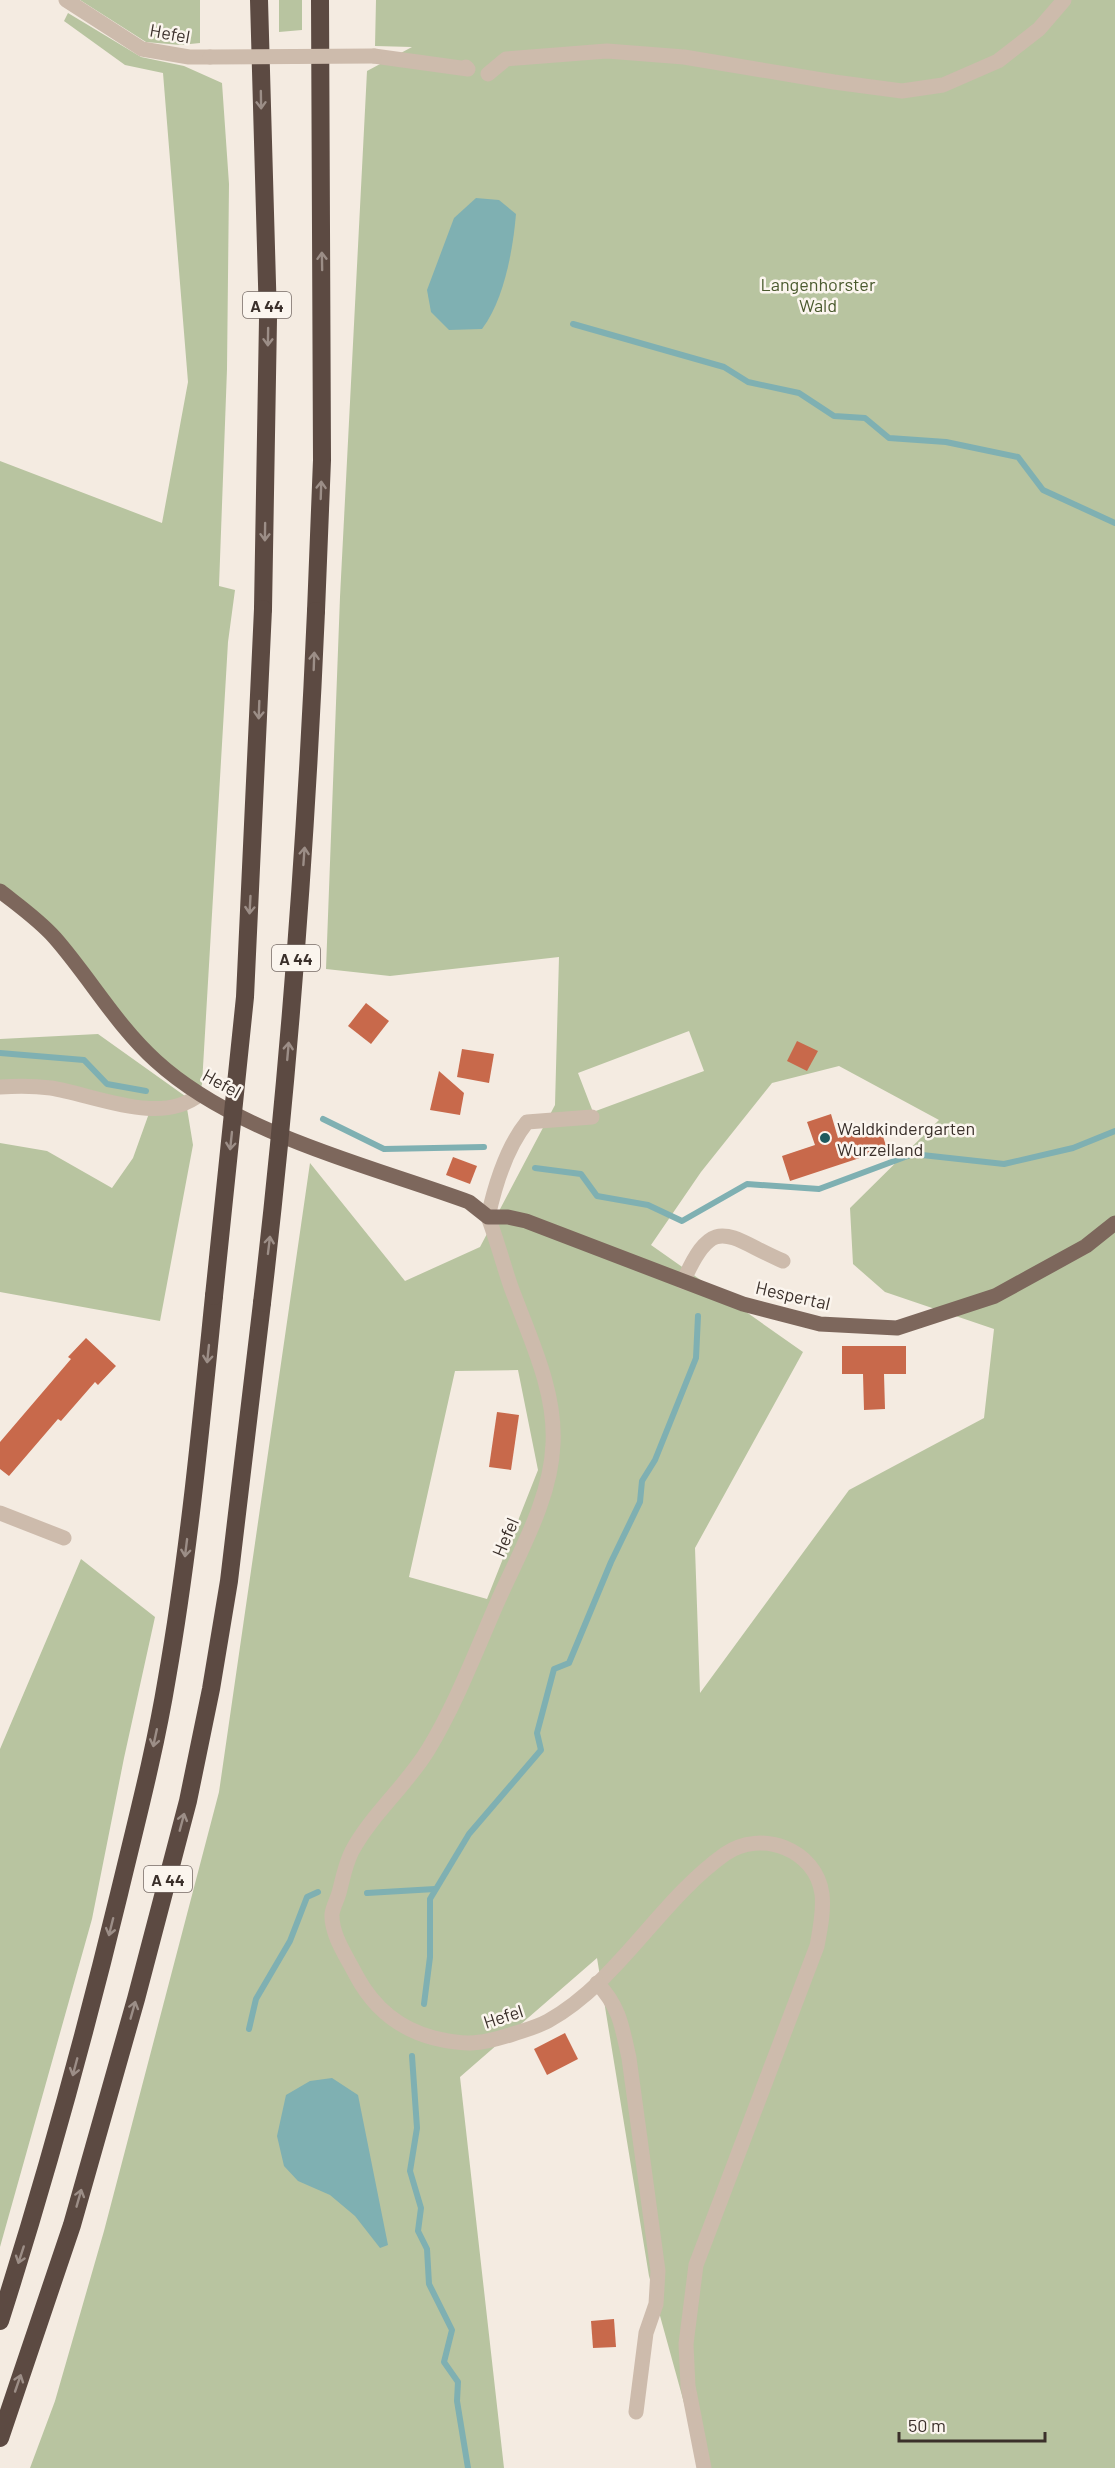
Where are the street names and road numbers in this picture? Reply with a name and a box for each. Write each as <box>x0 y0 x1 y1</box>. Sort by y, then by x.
street label: Hefel <box>148 19 192 47</box>
road number: A 44 <box>243 292 291 318</box>
road number: A 44 <box>272 945 320 971</box>
street label: Hefel <box>199 1064 245 1102</box>
street label: Hespertal <box>754 1276 832 1314</box>
street label: Hefel <box>487 1514 523 1560</box>
road number: A 44 <box>144 1866 192 1892</box>
street label: Hefel <box>480 1999 526 2033</box>

